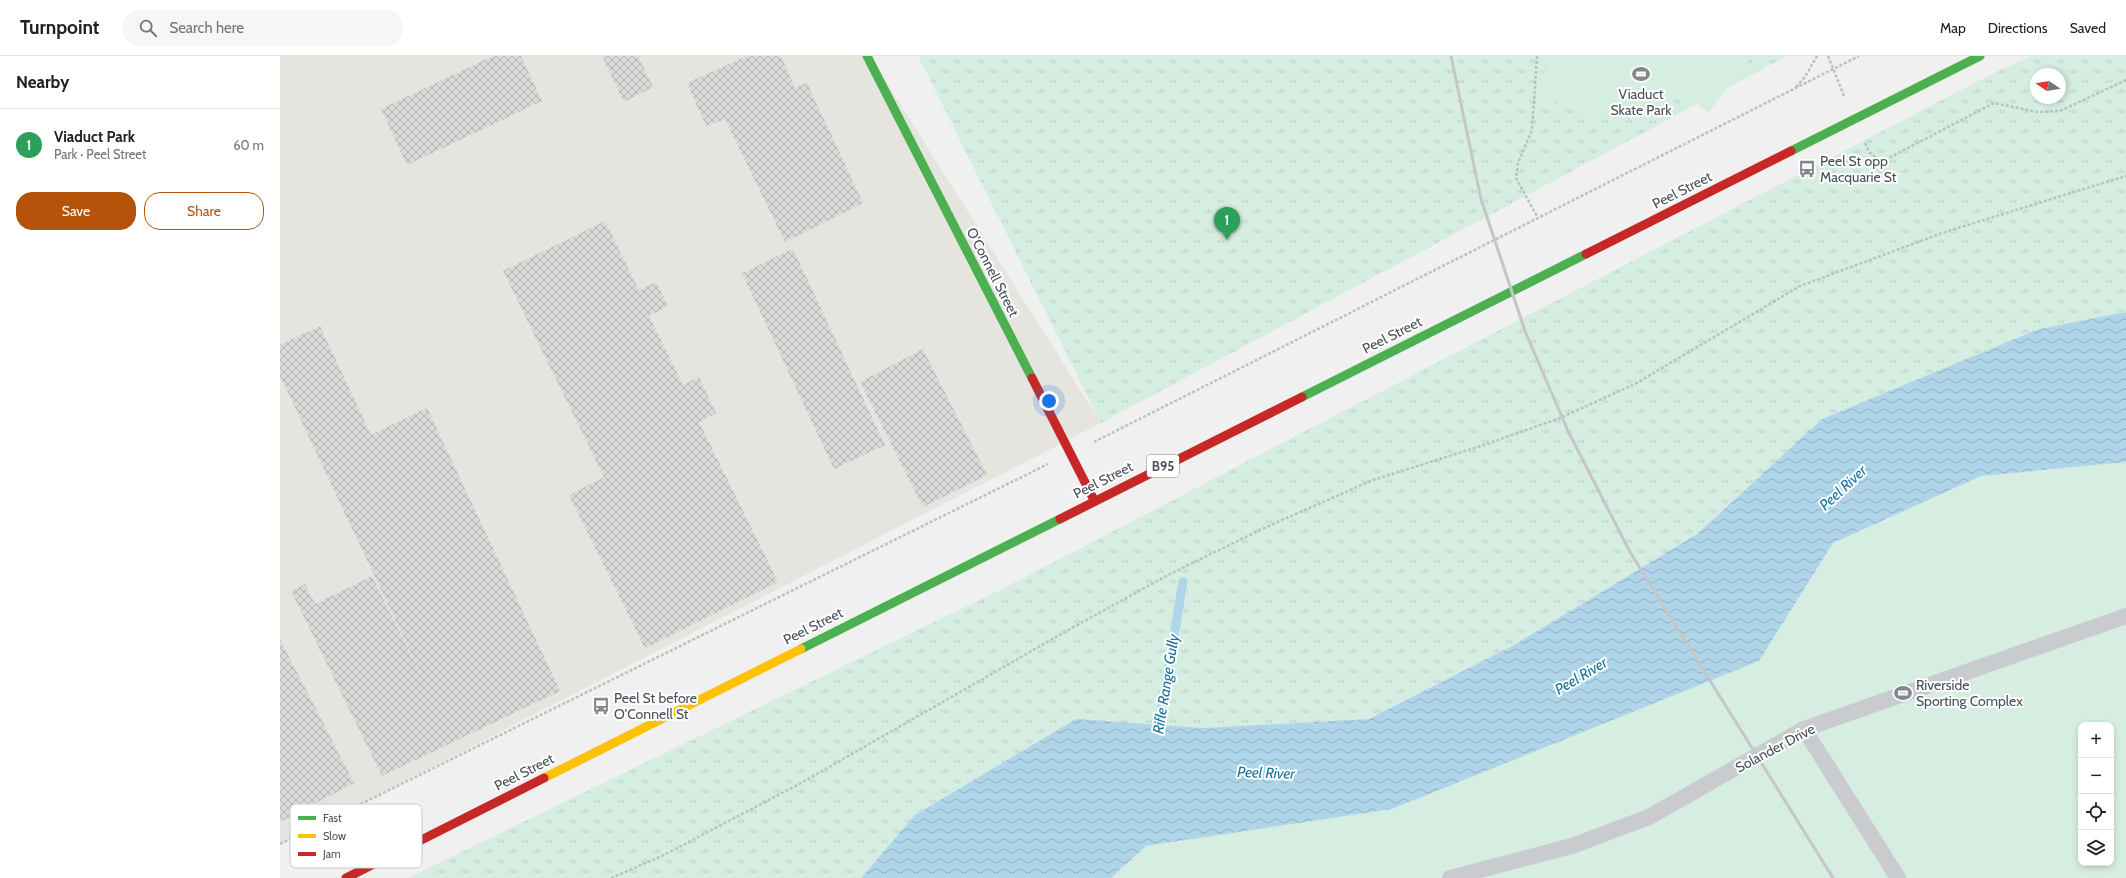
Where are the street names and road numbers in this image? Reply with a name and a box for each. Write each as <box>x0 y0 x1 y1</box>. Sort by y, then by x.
street label: Peel Street <box>1649 167 1715 213</box>
street label: O'Connell Street <box>963 224 1023 320</box>
street label: Peel Street <box>1359 312 1425 358</box>
road number: B95 <box>1147 455 1179 477</box>
street label: Peel Street <box>1070 457 1136 503</box>
street label: Peel Street <box>780 603 846 649</box>
street label: Solander Drive <box>1732 719 1818 777</box>
street label: Peel Street <box>491 749 557 795</box>

